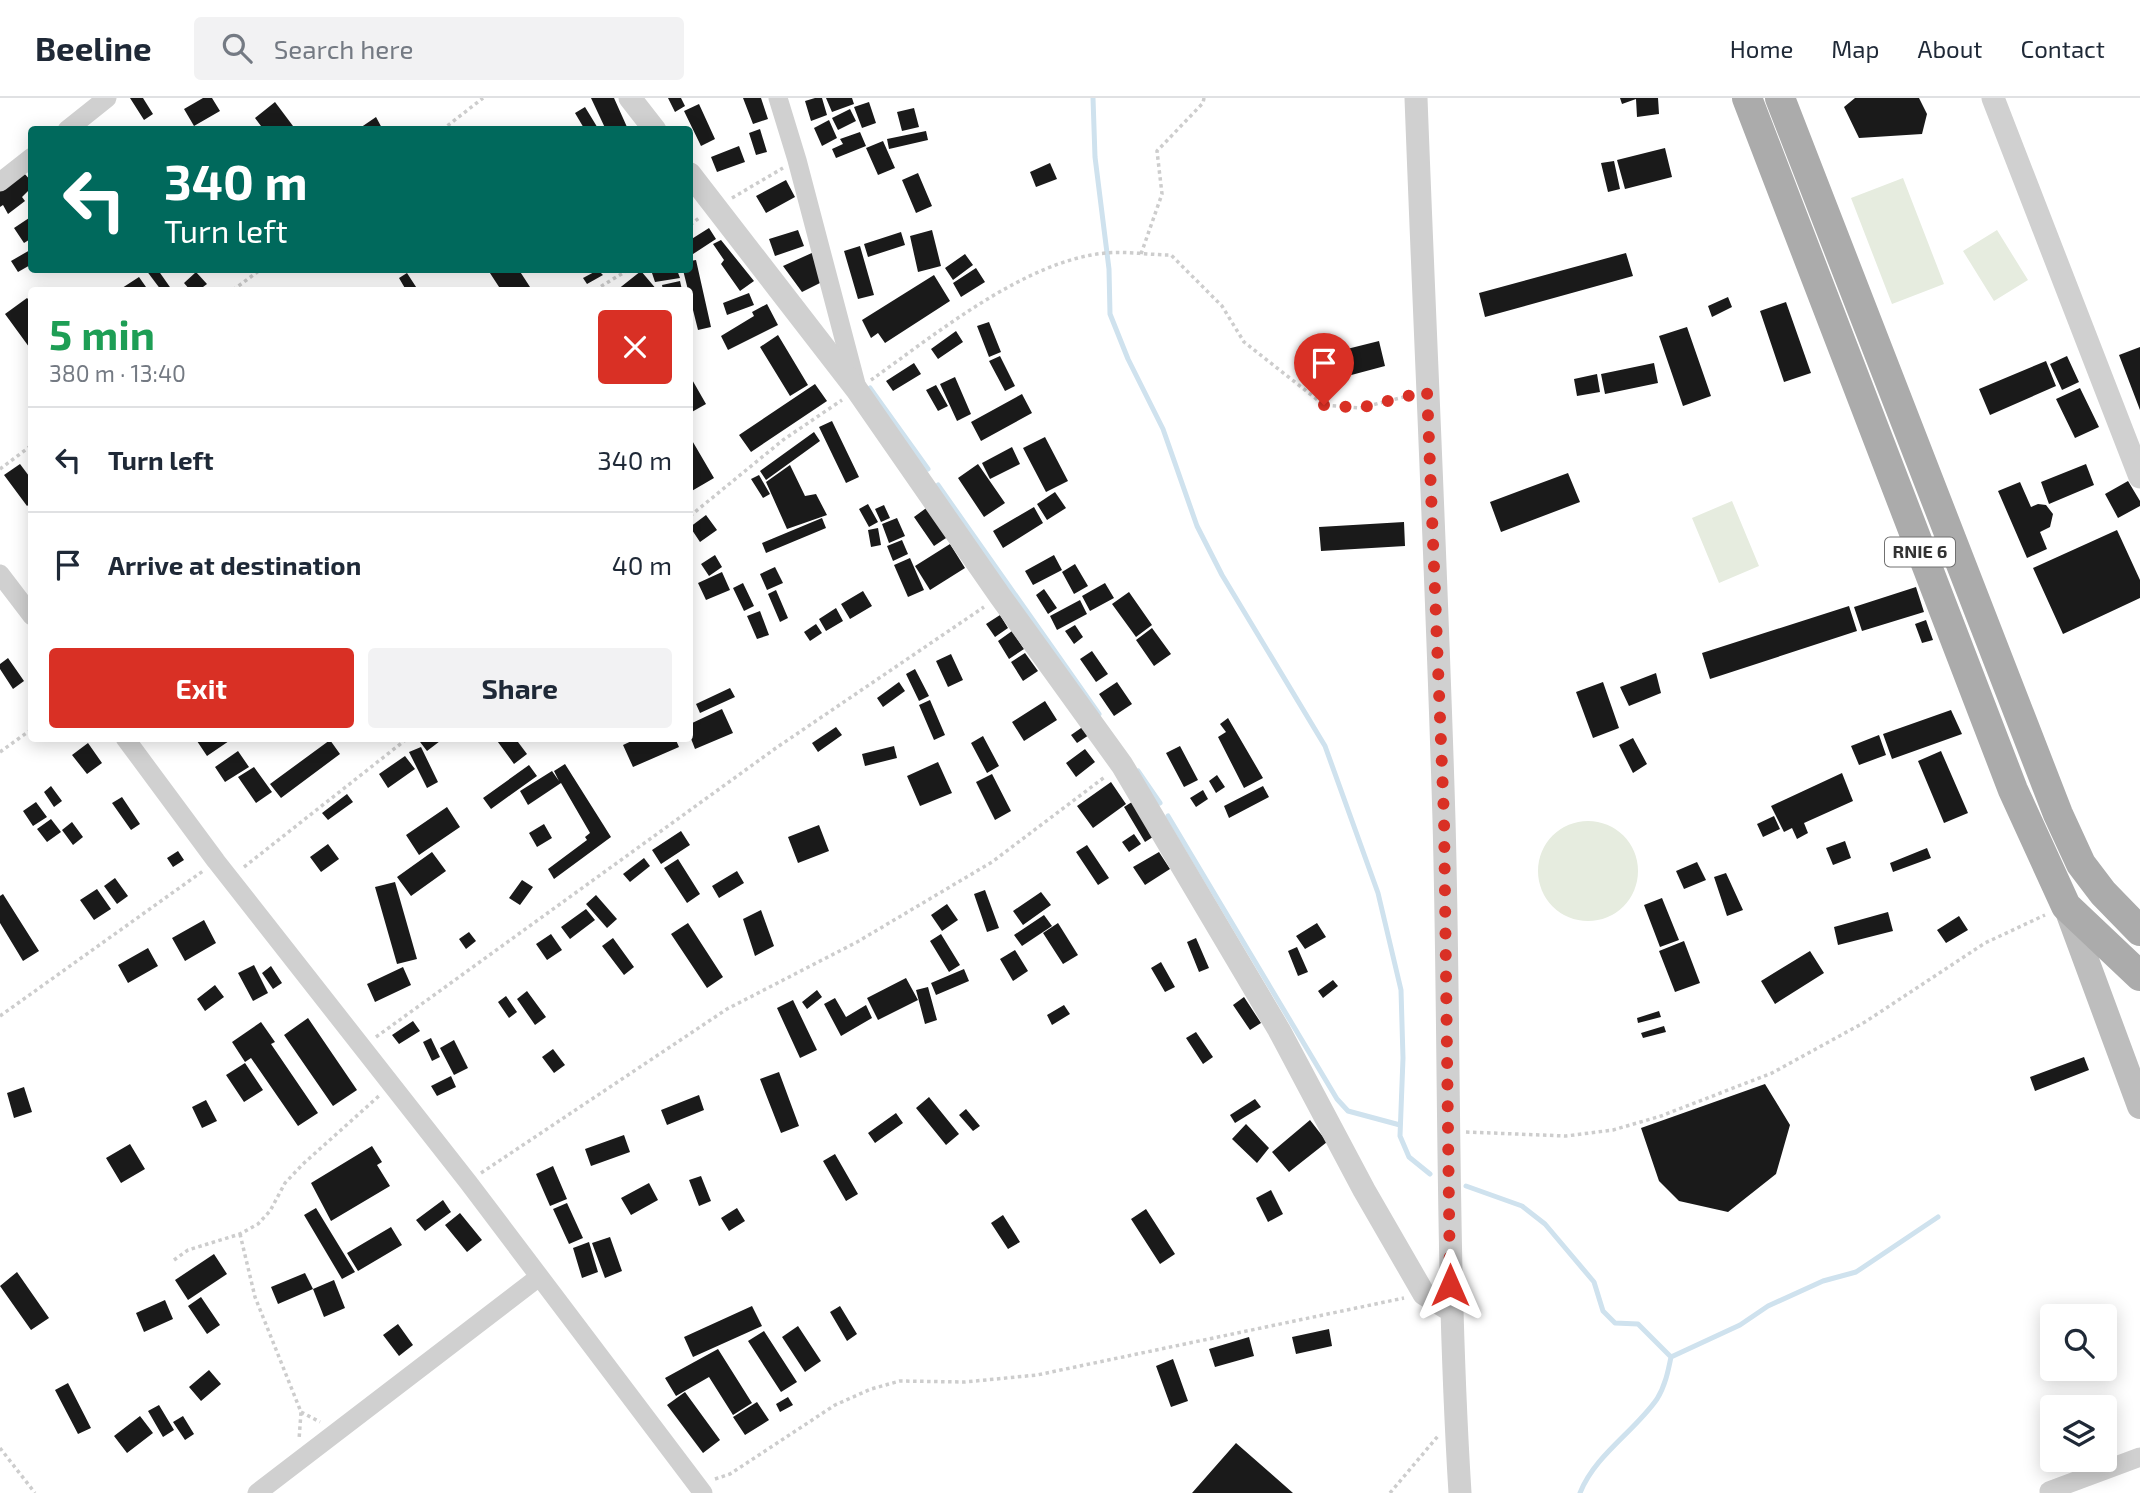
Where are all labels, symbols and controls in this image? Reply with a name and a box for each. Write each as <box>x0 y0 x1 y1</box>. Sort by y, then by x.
search box <box>194 17 684 80</box>
text: Beeline <box>35 28 152 68</box>
icon: search <box>218 29 256 67</box>
text: Search here <box>274 33 413 64</box>
text: Home <box>1730 34 1793 63</box>
text: Map <box>1831 34 1879 63</box>
text: About <box>1917 34 1983 63</box>
text: Contact <box>2021 34 2105 63</box>
text: 340 m <box>164 151 308 210</box>
icon: left <box>49 154 140 245</box>
text: Turn left <box>164 211 288 249</box>
text: 5 min <box>49 308 155 358</box>
button: close <box>598 310 672 384</box>
pin <box>1294 333 1354 405</box>
icon: arrive <box>1305 344 1343 382</box>
text: 380 m · 13:40 <box>49 359 186 387</box>
icon: left <box>49 441 87 479</box>
text: Turn left <box>108 444 214 475</box>
text: 340 m <box>597 444 672 475</box>
road number: RNIE 6 <box>1885 538 1955 566</box>
icon: arrive <box>49 546 87 584</box>
text: Arrive at destination <box>108 549 361 580</box>
text: 40 m <box>612 549 672 580</box>
button: Exit <box>49 648 354 728</box>
button: Share <box>368 648 672 728</box>
position arrow <box>1413 1248 1487 1322</box>
map controls <box>2040 1304 2117 1472</box>
button: search <box>2040 1304 2117 1381</box>
button: layers <box>2040 1395 2117 1472</box>

